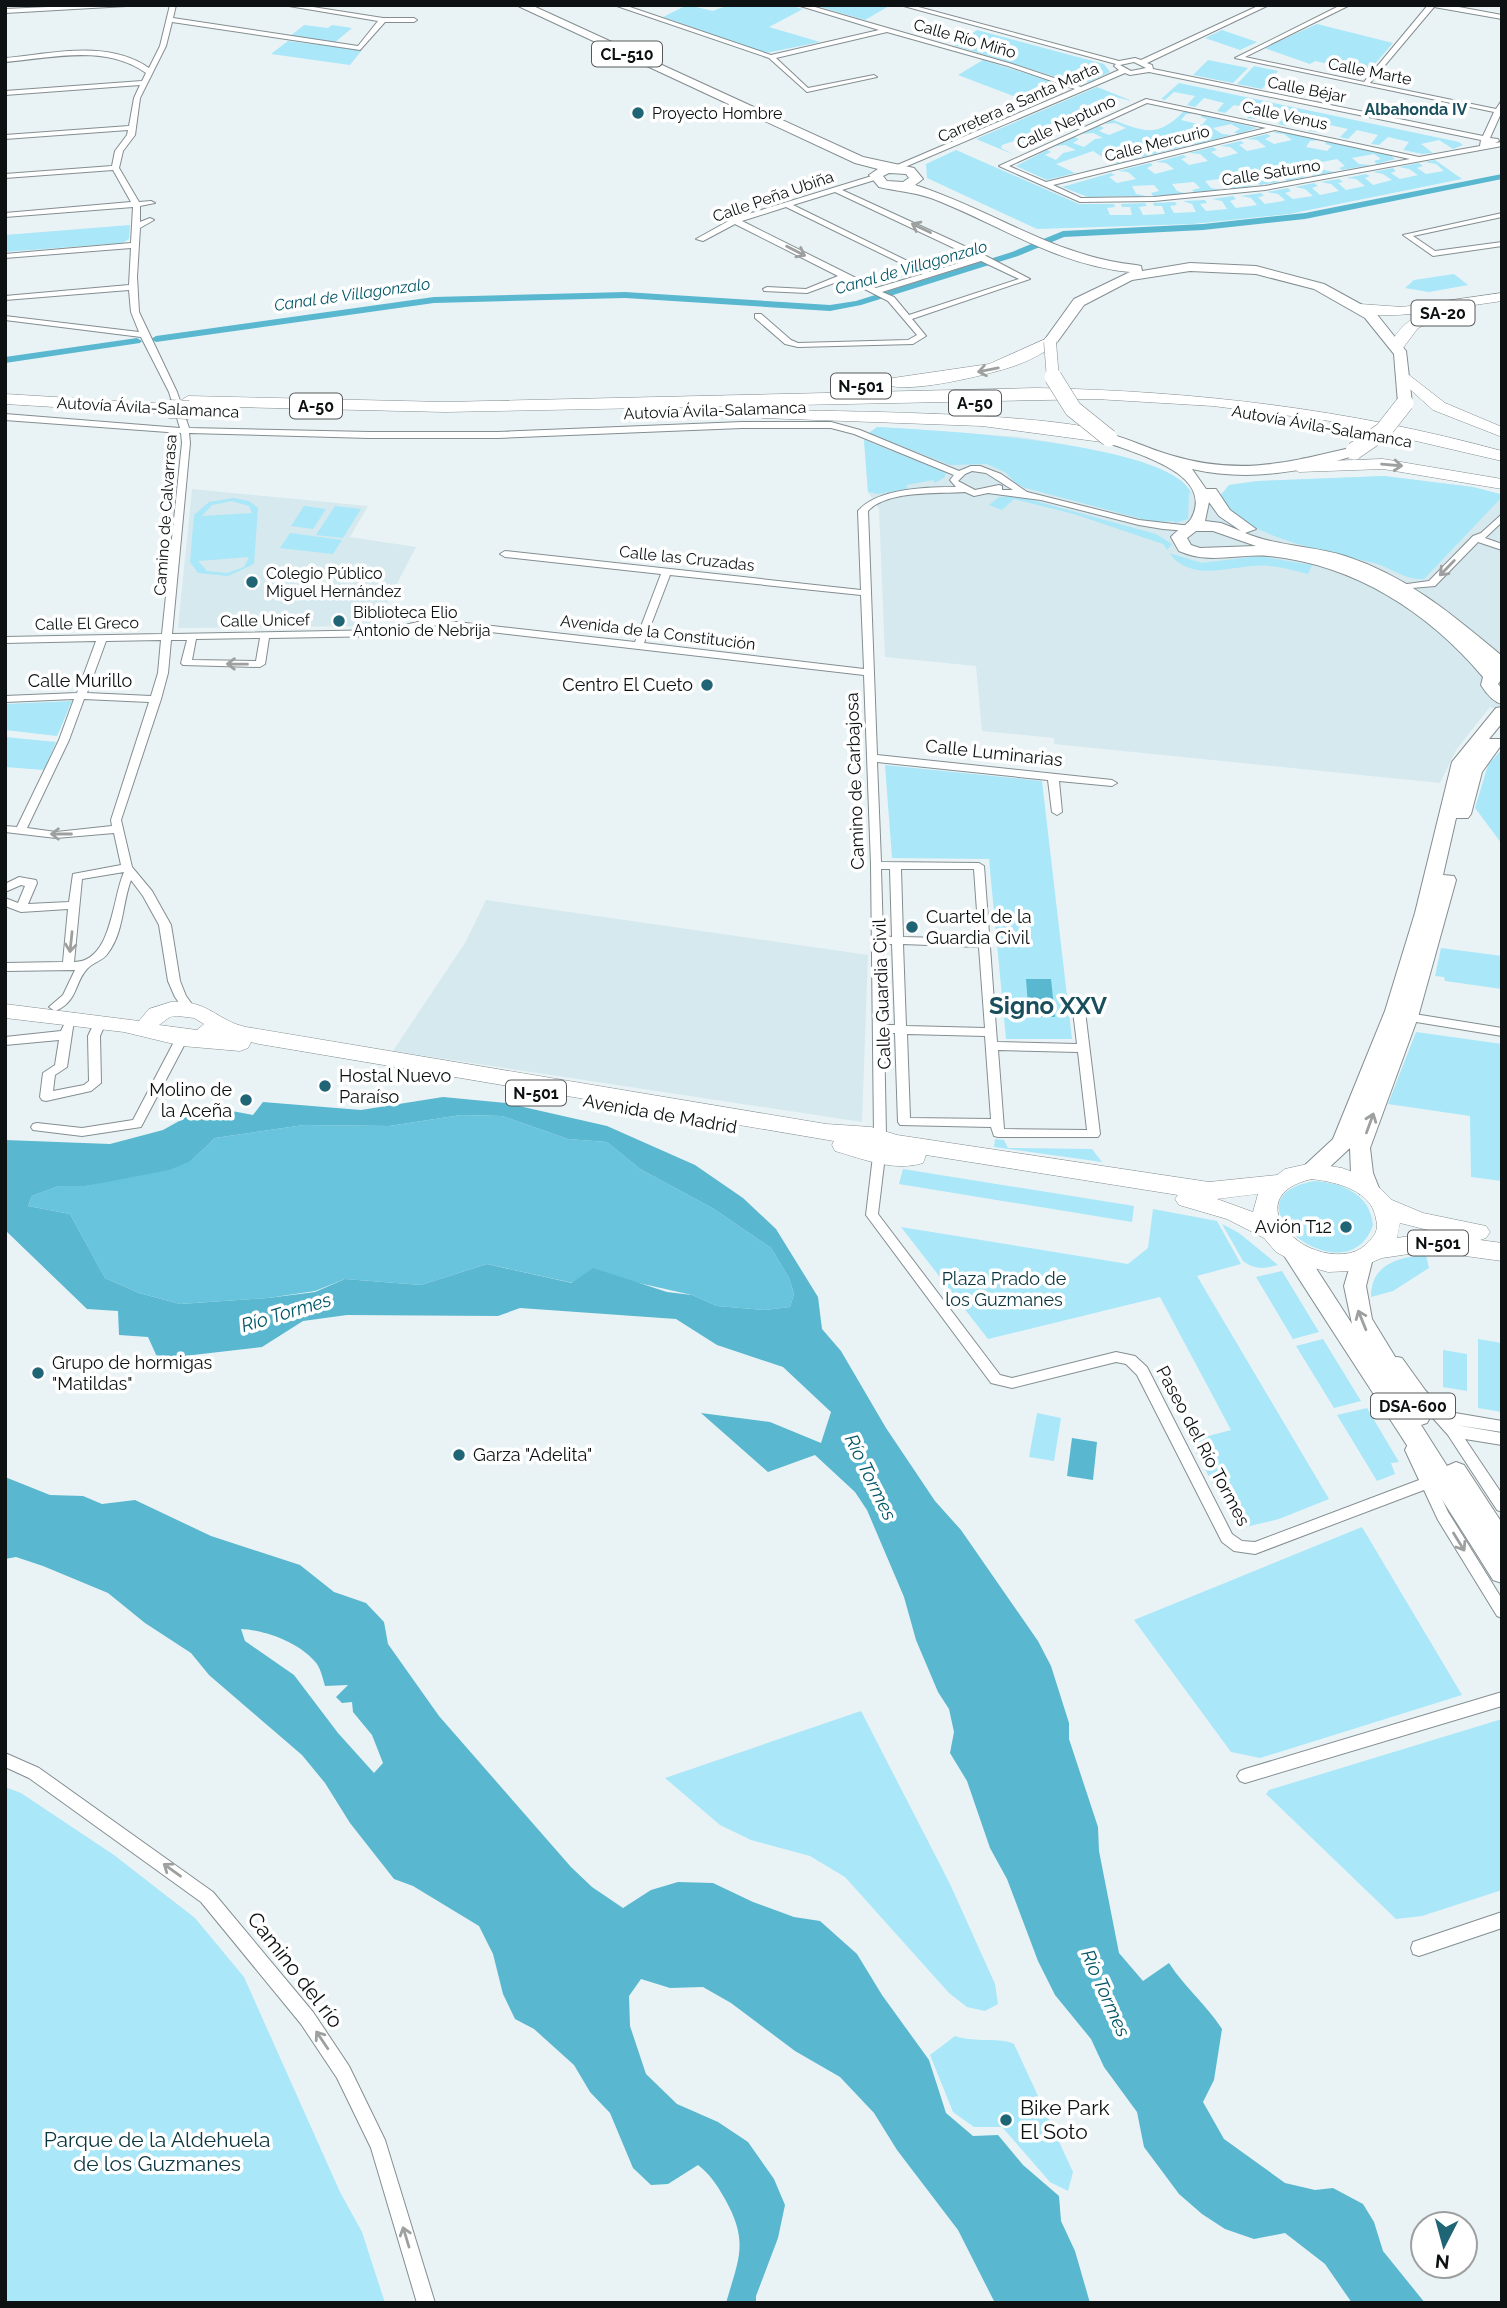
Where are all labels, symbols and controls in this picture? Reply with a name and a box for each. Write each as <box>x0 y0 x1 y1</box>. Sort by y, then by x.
street label: Calle Río Miño <box>911 15 1018 62</box>
road number: CL-510 <box>592 42 662 66</box>
street label: Calle Marte <box>1326 54 1413 89</box>
street label: Carretera a Santa Marta <box>935 58 1102 147</box>
street label: Calle Béjar <box>1266 73 1348 107</box>
street label: Calle Neptuno <box>1014 91 1119 154</box>
street label: Calle Venus <box>1240 97 1330 134</box>
district label: Albahonda IV <box>1365 100 1468 119</box>
place label: Proyecto Hombre <box>652 104 782 123</box>
marker: Proyecto Hombre <box>630 105 646 121</box>
street label: Calle Mercurio <box>1103 121 1212 166</box>
street label: Calle Saturno <box>1220 155 1322 190</box>
street label: Calle Peña Ubiña <box>710 167 836 226</box>
one-way arrow <box>911 221 932 234</box>
water label: Canal de Villagonzalo <box>833 237 989 298</box>
one-way arrow <box>785 245 806 259</box>
water label: Canal de Villagonzalo <box>273 274 431 315</box>
road number: SA-20 <box>1412 300 1474 326</box>
one-way arrow <box>978 363 1000 377</box>
road number: N-501 <box>831 374 891 398</box>
road number: A-50 <box>949 390 1001 416</box>
street label: Autovía Ávila-Salamanca <box>56 392 240 422</box>
road number: A-50 <box>290 394 342 418</box>
street label: Autovía Ávila-Salamanca <box>623 397 807 423</box>
street label: Autovía Ávila-Salamanca <box>1230 400 1414 452</box>
street label: Camino de Calvarrasa <box>150 434 181 596</box>
one-way arrow <box>1380 459 1403 472</box>
street label: Calle las Cruzadas <box>618 542 756 575</box>
one-way arrow <box>1438 559 1455 576</box>
place label: Colegio Público Miguel Hernández <box>266 564 402 601</box>
marker: Colegio Público Miguel Hernández <box>244 574 260 590</box>
place label: Biblioteca Elio Antonio de Nebrija <box>353 603 491 640</box>
street label: Calle Unicef <box>220 610 311 631</box>
street label: Avenida de la Constitución <box>559 611 757 654</box>
street label: Calle El Greco <box>35 613 139 634</box>
marker: Biblioteca Elio Antonio de Nebrija <box>331 613 347 629</box>
one-way arrow <box>226 657 249 671</box>
street label: Calle Murillo <box>28 670 132 691</box>
place label: Centro El Cueto <box>562 674 693 695</box>
marker: Centro El Cueto <box>699 677 715 693</box>
street label: Camino de Carbajosa <box>841 692 868 870</box>
street label: Calle Luminarias <box>924 735 1064 770</box>
one-way arrow <box>50 827 73 841</box>
place label: Cuartel de la Guardia Civil <box>926 906 1032 948</box>
street label: Calle Guardia Civil <box>868 918 895 1070</box>
marker: Cuartel de la Guardia Civil <box>904 919 920 935</box>
one-way arrow <box>64 930 77 953</box>
district label: Signo XXV <box>989 991 1108 1020</box>
place label: Hostal Nuevo Paraíso <box>339 1065 451 1107</box>
marker: Hostal Nuevo Paraíso <box>317 1078 333 1094</box>
place label: Molino de la Aceña <box>149 1079 232 1121</box>
road number: N-501 <box>506 1080 566 1106</box>
street label: Avenida de Madrid <box>581 1090 739 1137</box>
marker: Molino de la Aceña <box>238 1092 254 1108</box>
one-way arrow <box>1364 1112 1377 1134</box>
place label: Avión T12 <box>1255 1216 1332 1237</box>
marker: Avión T12 <box>1338 1219 1354 1235</box>
road number: N-501 <box>1408 1231 1468 1256</box>
park label: Plaza Prado de los Guzmanes <box>942 1268 1067 1310</box>
water label: Río Tormes <box>238 1288 334 1336</box>
one-way arrow <box>1355 1310 1368 1331</box>
place label: Grupo de hormigas "Matildas" <box>52 1352 213 1394</box>
street label: Paseo del Río Tormes <box>1152 1362 1255 1530</box>
marker: Grupo de hormigas "Matildas" <box>30 1365 46 1381</box>
road number: DSA-600 <box>1371 1394 1455 1418</box>
water label: Río Tormes <box>841 1430 901 1524</box>
place label: Garza "Adelita" <box>473 1444 592 1465</box>
marker: Garza "Adelita" <box>451 1447 467 1463</box>
one-way arrow <box>1452 1532 1466 1552</box>
one-way arrow <box>163 1863 182 1878</box>
street label: Camino del río <box>242 1907 348 2033</box>
water label: Río Tormes <box>1077 1946 1135 2040</box>
one-way arrow <box>314 2031 329 2050</box>
place label: Bike Park El Soto <box>1020 2095 1110 2144</box>
marker: Bike Park El Soto <box>998 2112 1014 2128</box>
park label: Parque de la Aldehuela de los Guzmanes <box>44 2127 270 2176</box>
north arrow <box>1409 2210 1479 2280</box>
one-way arrow <box>399 2227 412 2249</box>
text: N <box>1434 2250 1451 2274</box>

